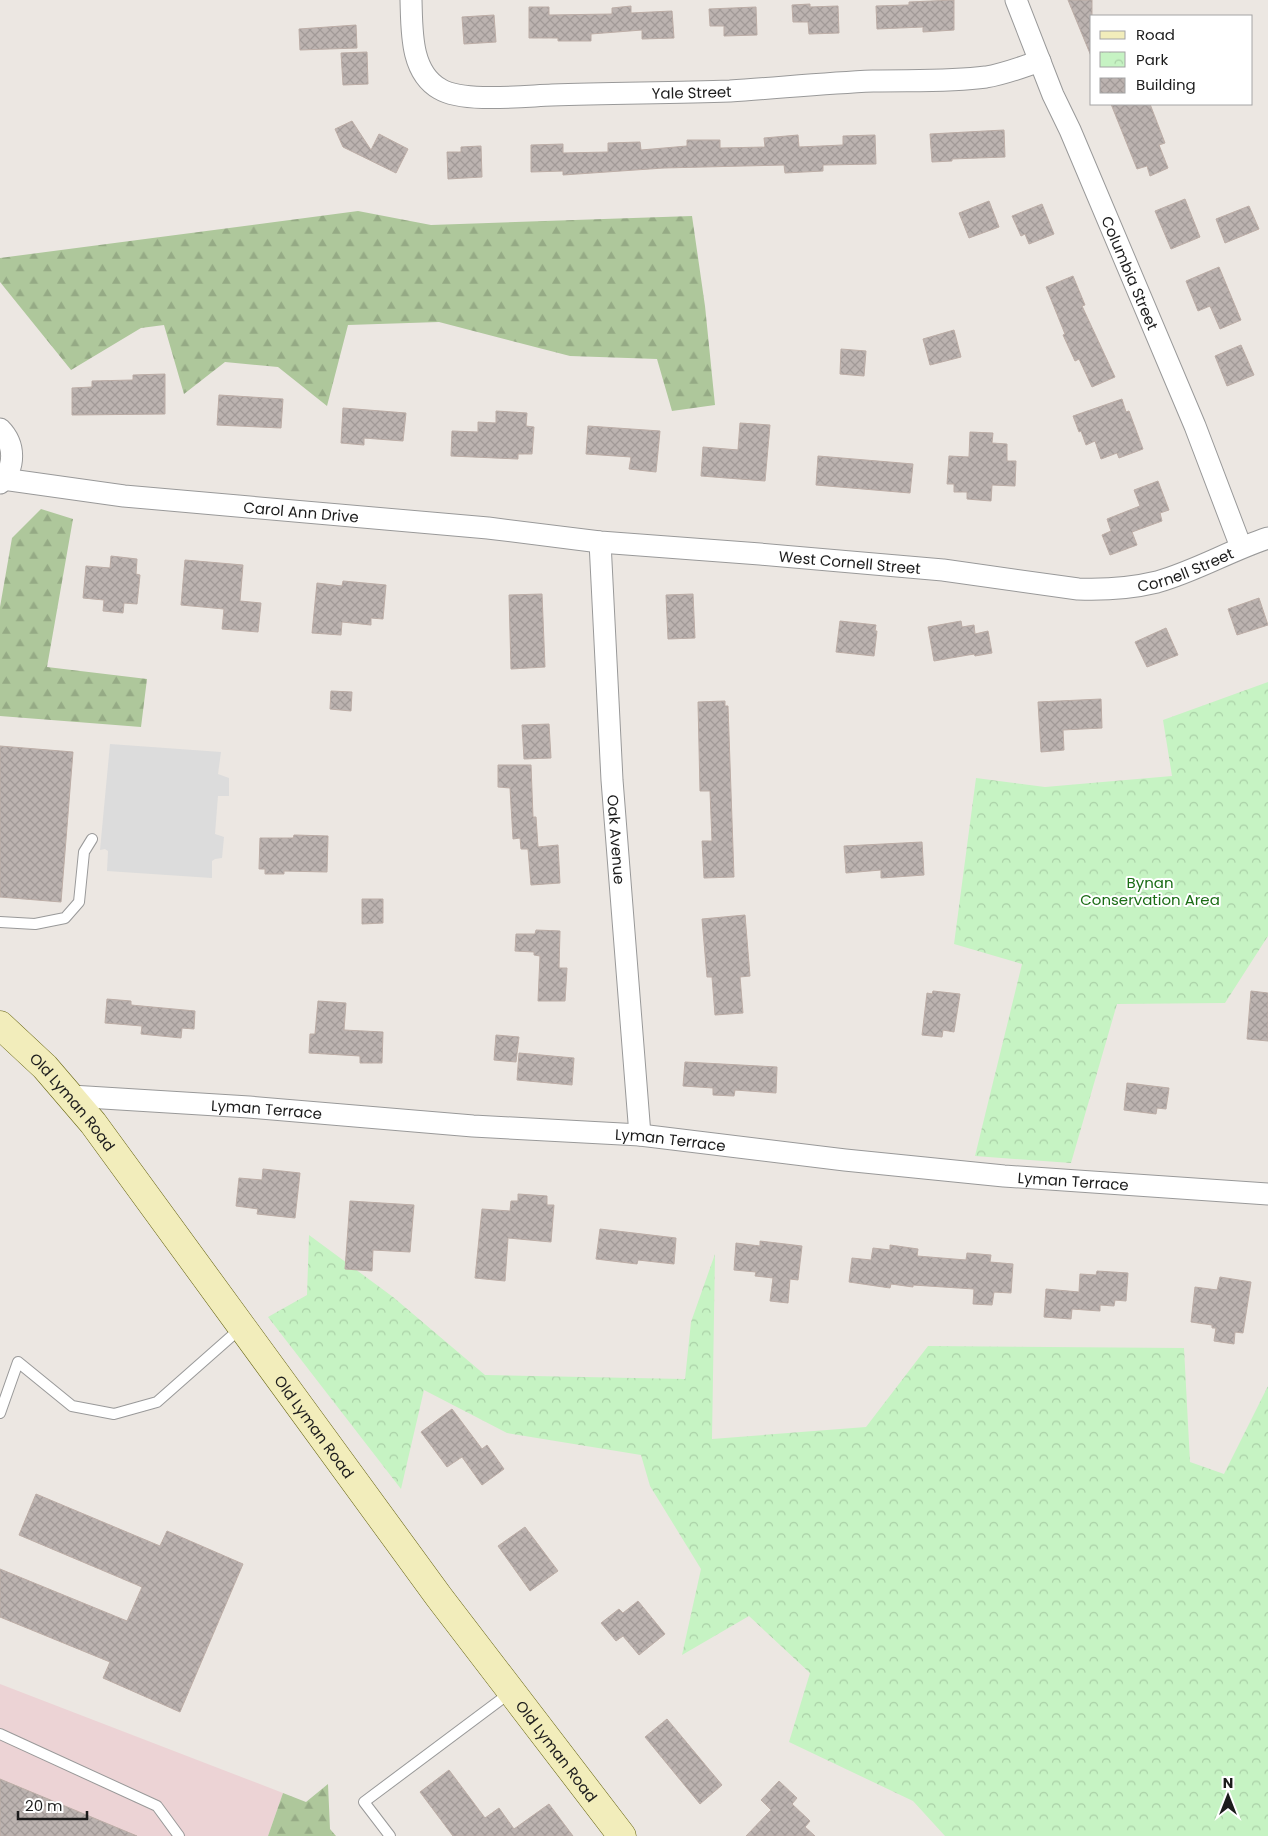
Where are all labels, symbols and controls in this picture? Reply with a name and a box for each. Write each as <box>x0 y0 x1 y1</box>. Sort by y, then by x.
legend <box>1090 15 1253 105</box>
text: Road <box>1136 24 1175 45</box>
text: Park <box>1136 49 1168 70</box>
text: Building <box>1136 74 1196 95</box>
street label: Yale Street <box>651 80 732 103</box>
street label: Columbia Street <box>1097 213 1164 333</box>
street label: Carol Ann Drive <box>243 496 360 527</box>
street label: Cornell Street <box>1136 542 1237 596</box>
street label: West Cornell Street <box>778 545 922 579</box>
street label: Oak Avenue <box>603 794 631 885</box>
park label: Bynan Conservation Area <box>1080 872 1220 910</box>
street label: Old Lyman Road <box>25 1048 120 1155</box>
street label: Lyman Terrace <box>210 1094 323 1124</box>
street label: Lyman Terrace <box>614 1123 727 1156</box>
street label: Lyman Terrace <box>1017 1166 1129 1195</box>
street label: Old Lyman Road <box>270 1371 359 1482</box>
street label: Old Lyman Road <box>511 1696 603 1806</box>
north arrow <box>1203 1771 1253 1821</box>
text: N <box>1223 1773 1233 1793</box>
scale bar <box>18 1788 86 1820</box>
text: 20 m <box>25 1795 63 1816</box>

